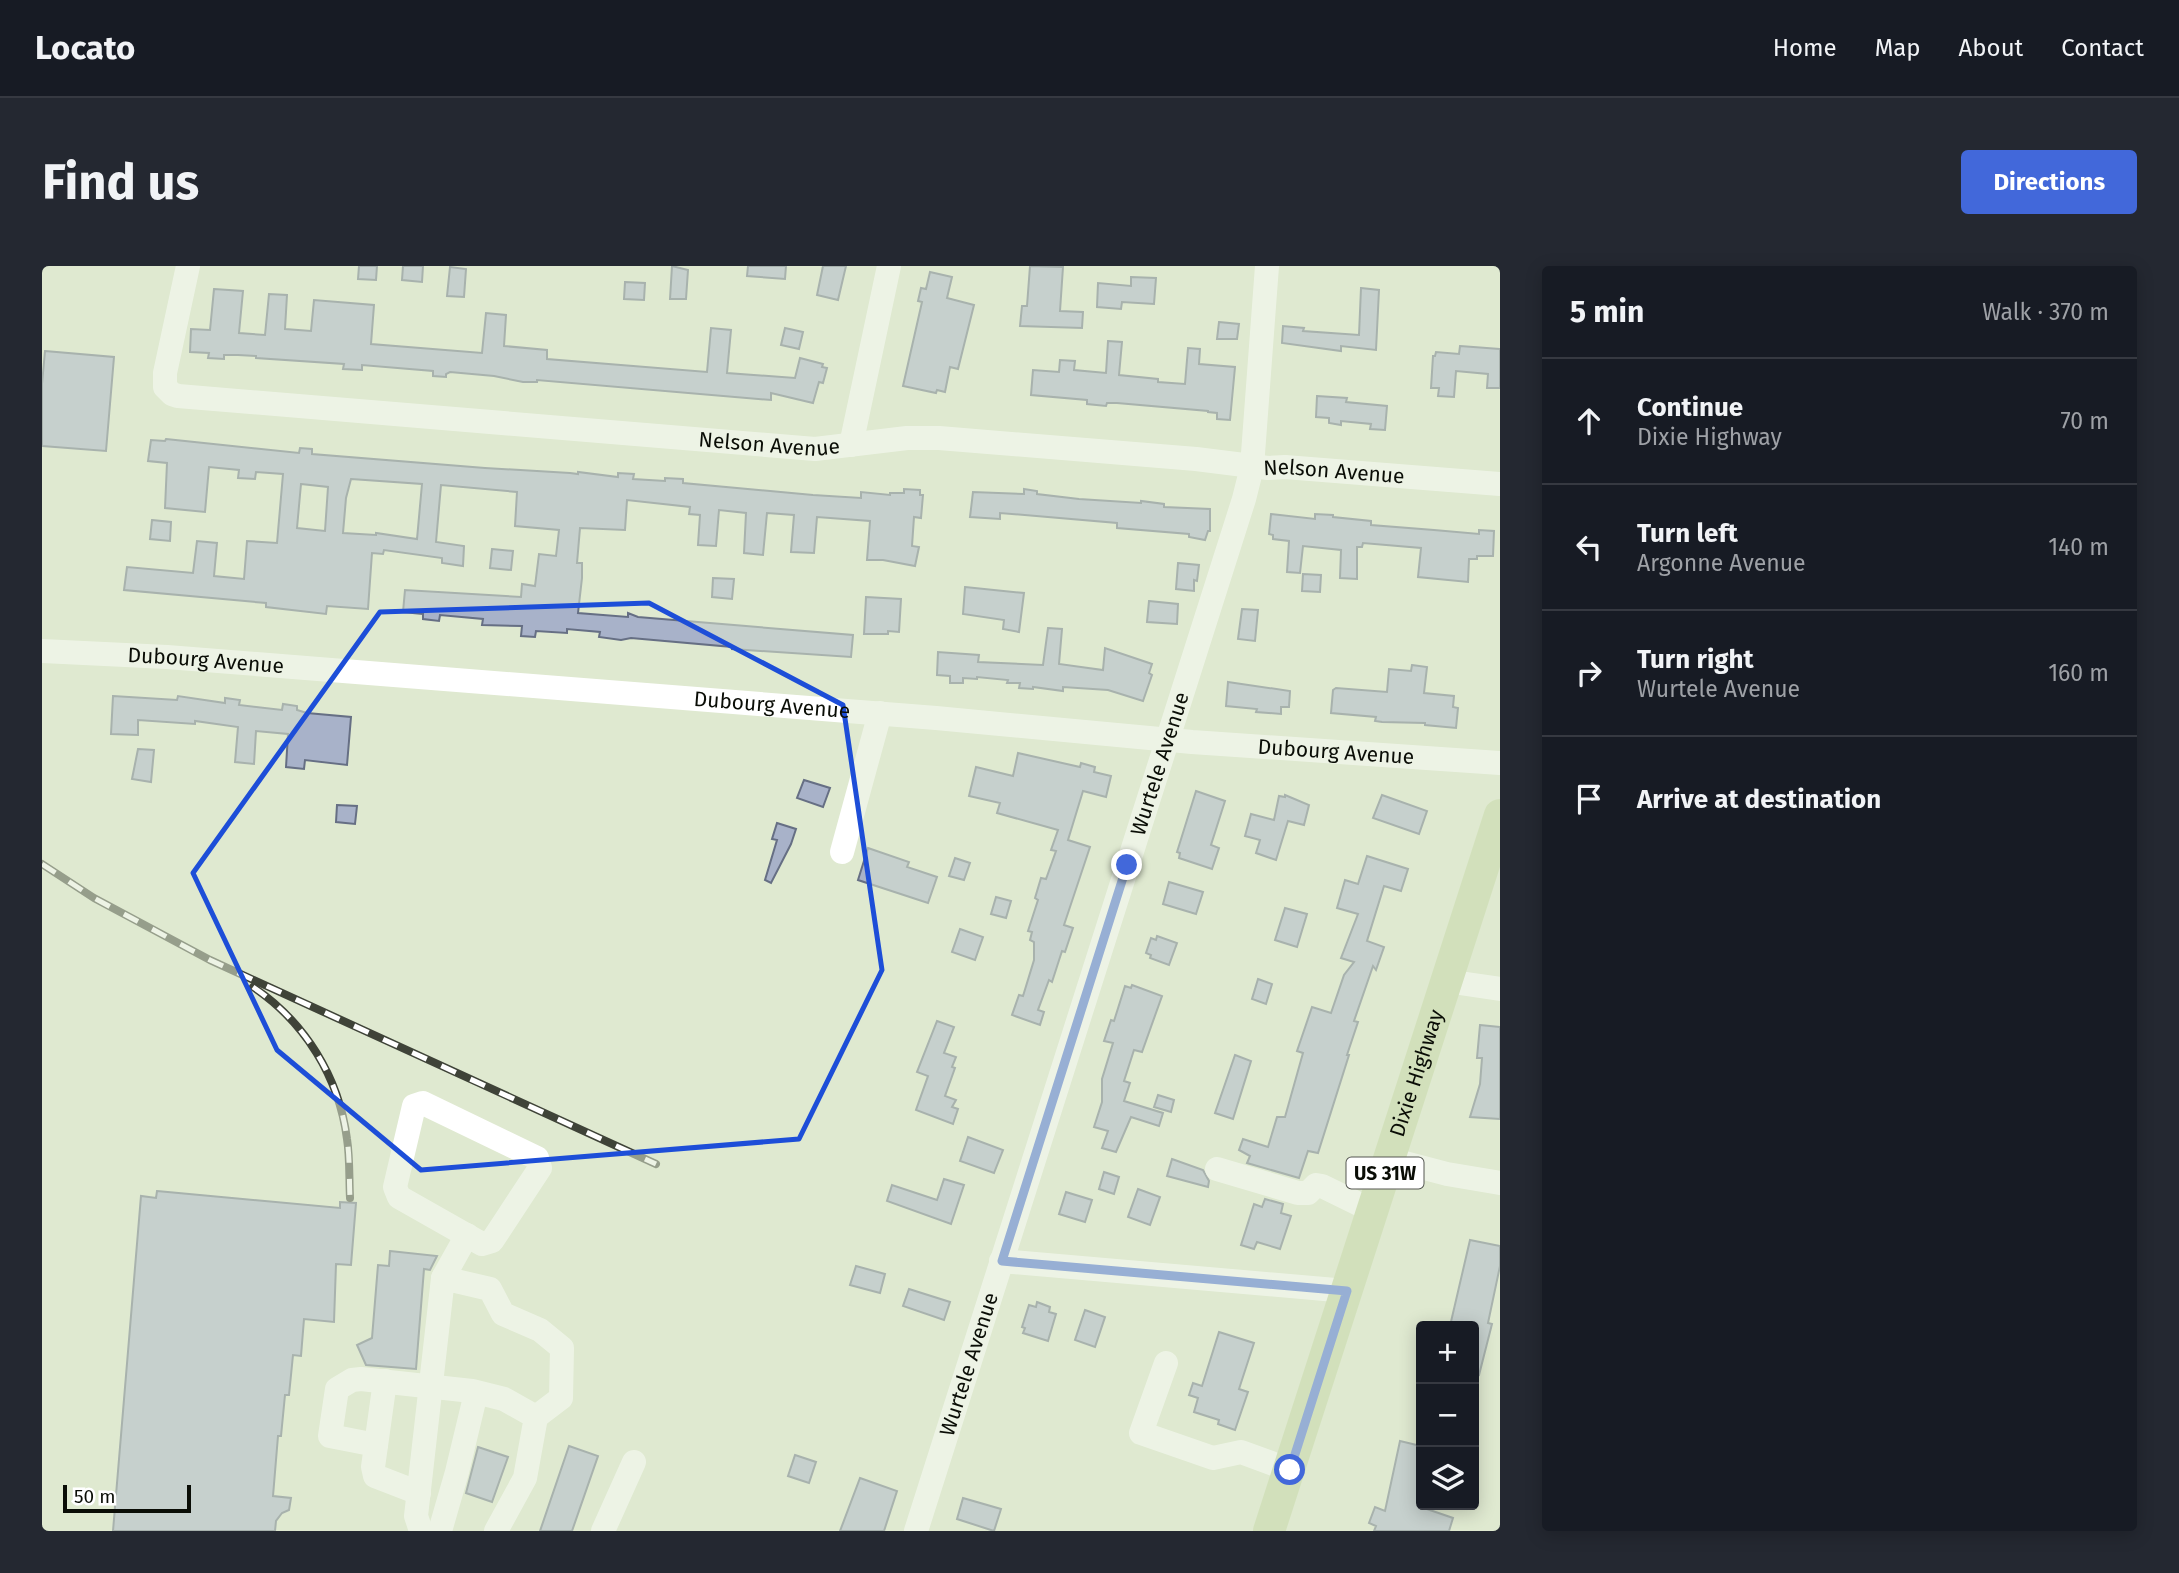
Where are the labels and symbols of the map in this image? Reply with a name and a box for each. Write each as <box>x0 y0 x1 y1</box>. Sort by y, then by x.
street label: Nelson Avenue <box>698 426 841 462</box>
street label: Nelson Avenue <box>1262 454 1406 489</box>
street label: Dubourg Avenue <box>127 642 285 679</box>
street label: Dubourg Avenue <box>693 686 851 724</box>
street label: Wurtele Avenue <box>1125 689 1195 839</box>
street label: Dubourg Avenue <box>1257 734 1415 770</box>
route end <box>1111 849 1142 880</box>
street label: Dixie Highway <box>1384 1006 1450 1140</box>
road number: US 31W <box>1346 1158 1424 1189</box>
street label: Wurtele Avenue <box>934 1289 1004 1439</box>
route start <box>1274 1454 1305 1485</box>
scale bar <box>63 1482 191 1514</box>

